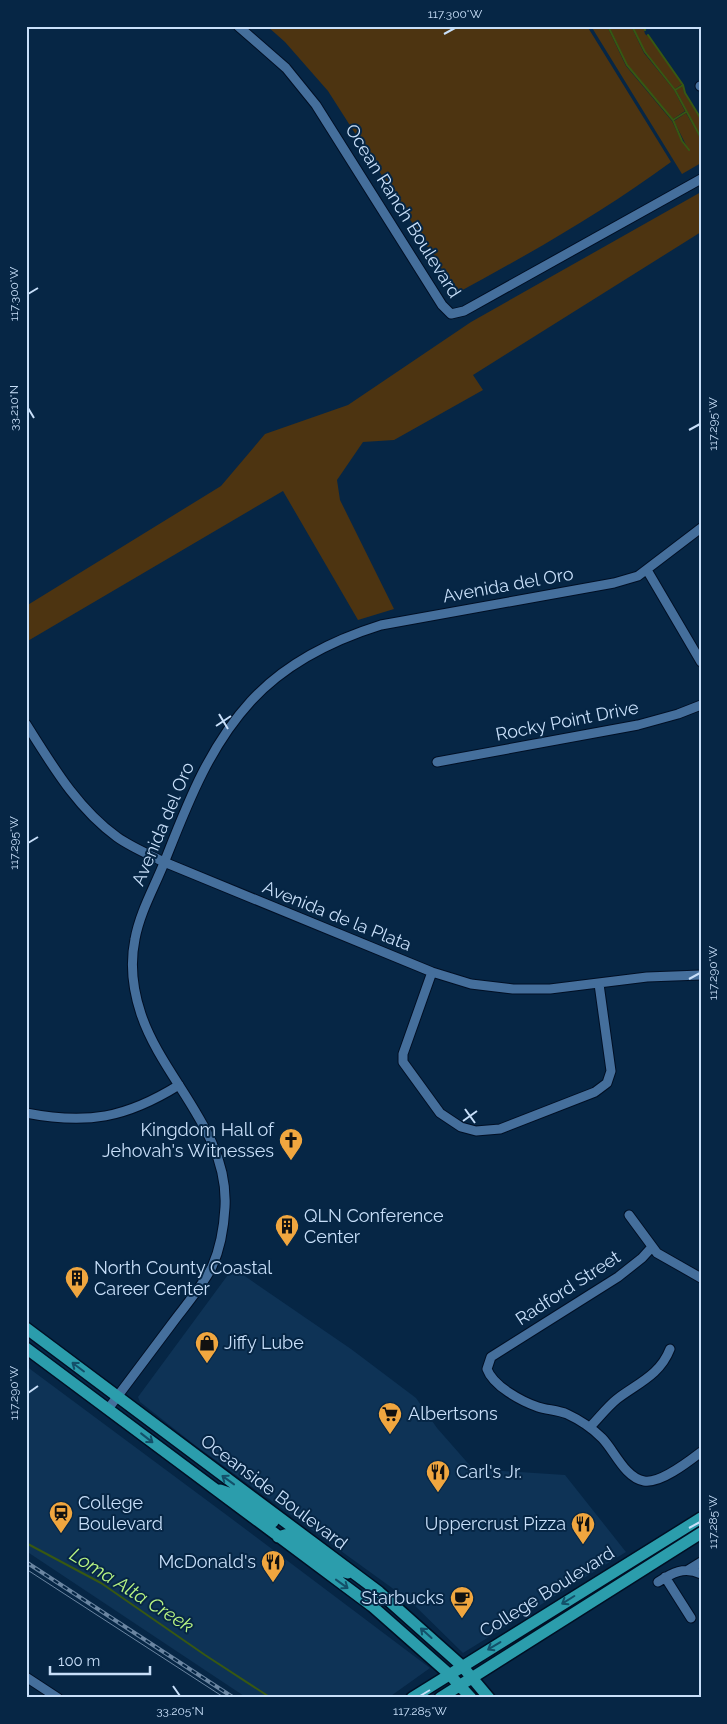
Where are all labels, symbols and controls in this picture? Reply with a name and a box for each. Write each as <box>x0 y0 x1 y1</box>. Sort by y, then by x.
text: 117.300°W <box>428 7 483 21</box>
street label: Ocean Ranch Boulevard <box>341 120 466 301</box>
text: 117.300°W <box>7 266 21 321</box>
text: 33.210°N <box>7 385 21 431</box>
text: 117.295°W <box>706 397 720 451</box>
street label: Avenida del Oro <box>441 563 575 606</box>
street label: Rocky Point Drive <box>494 696 641 745</box>
street label: Avenida del Oro <box>127 759 198 889</box>
text: 117.295°W <box>7 816 21 870</box>
street label: Avenida de la Plata <box>260 876 415 955</box>
text: 117.290°W <box>706 945 720 1000</box>
place label: Kingdom Hall of Jehovah's Witnesses <box>102 1119 275 1161</box>
church icon: Kingdom Hall of Jehovah's Witnesses <box>278 1127 304 1161</box>
place label: QLN Conference Center <box>304 1205 444 1247</box>
building icon: QLN Conference Center <box>274 1213 300 1247</box>
street label: Radford Street <box>511 1246 624 1329</box>
place label: North County Coastal Career Center <box>94 1257 272 1299</box>
building icon: North County Coastal Career Center <box>64 1265 90 1299</box>
shop icon: Jiffy Lube <box>194 1330 220 1364</box>
place label: Jiffy Lube <box>224 1332 304 1353</box>
one-way arrow <box>71 1362 85 1372</box>
text: 117.290°W <box>7 1365 21 1420</box>
supermarket icon: Albertsons <box>377 1401 403 1435</box>
place label: Albertsons <box>408 1403 498 1424</box>
street label: Oceanside Boulevard <box>197 1430 352 1554</box>
one-way arrow <box>140 1433 153 1444</box>
restaurant icon: Carl's Jr. <box>425 1459 451 1493</box>
place label: Carl's Jr. <box>456 1461 522 1482</box>
one-way arrow <box>221 1475 235 1485</box>
place label: College Boulevard <box>78 1492 163 1534</box>
text: 117.285°W <box>706 1495 720 1549</box>
station icon: College Boulevard <box>48 1500 74 1534</box>
restaurant icon: Uppercrust Pizza <box>570 1511 596 1545</box>
place label: Uppercrust Pizza <box>425 1513 566 1534</box>
street label: College Boulevard <box>476 1542 618 1641</box>
water label: Loma Alta Creek <box>66 1543 198 1637</box>
restaurant icon: McDonald's <box>260 1549 286 1583</box>
place label: McDonald's <box>158 1551 256 1572</box>
one-way arrow <box>334 1579 348 1590</box>
cafe icon: Starbucks <box>449 1585 475 1619</box>
place label: Starbucks <box>361 1587 444 1608</box>
one-way arrow <box>561 1596 575 1606</box>
one-way arrow <box>419 1627 432 1639</box>
one-way arrow <box>487 1642 501 1652</box>
scale bar <box>50 1644 150 1676</box>
text: 100 m <box>58 1652 100 1670</box>
text: 33.205°N <box>156 1704 204 1718</box>
text: 117.285°W <box>393 1704 447 1718</box>

